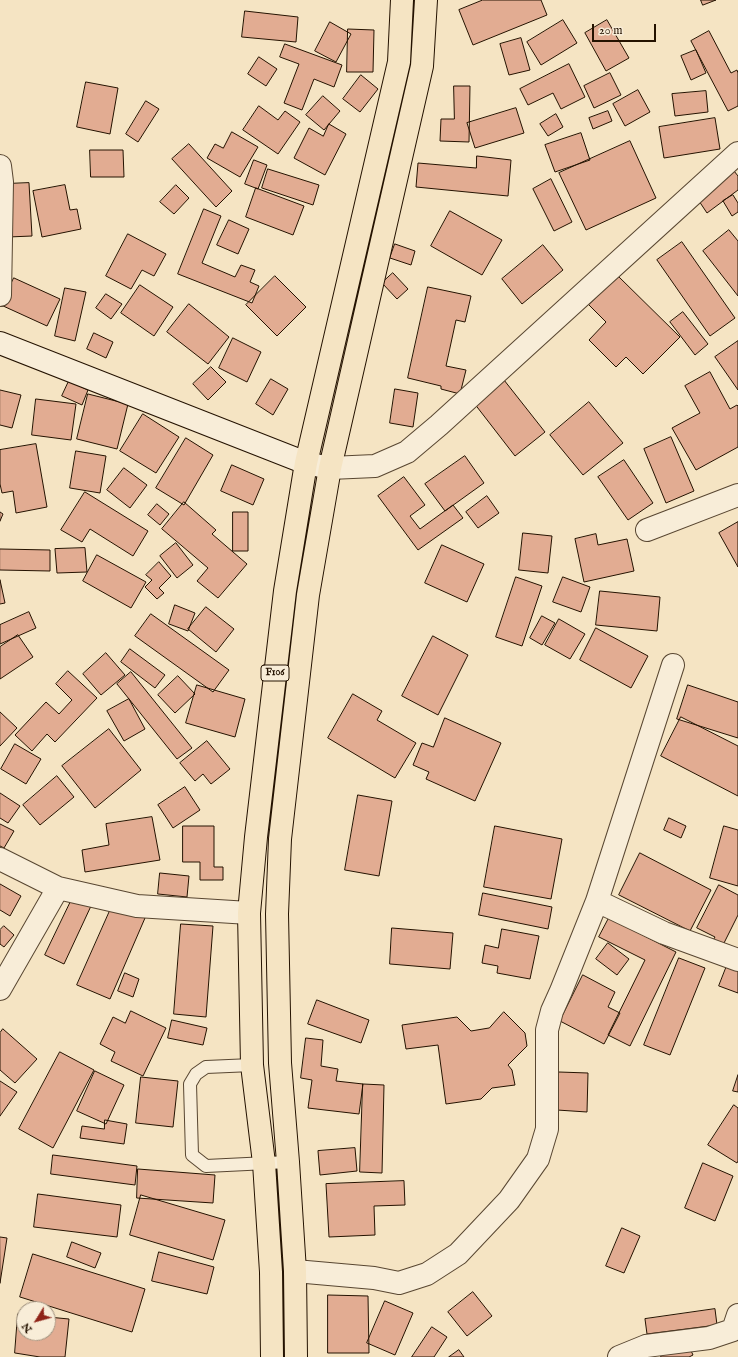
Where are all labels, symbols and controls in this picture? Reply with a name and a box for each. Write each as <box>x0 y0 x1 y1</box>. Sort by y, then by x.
scale bar <box>594 16 658 42</box>
text: 20 m <box>599 23 622 38</box>
road number: F106 <box>261 665 289 681</box>
north arrow <box>16 1301 56 1341</box>
text: N <box>19 1320 36 1336</box>

